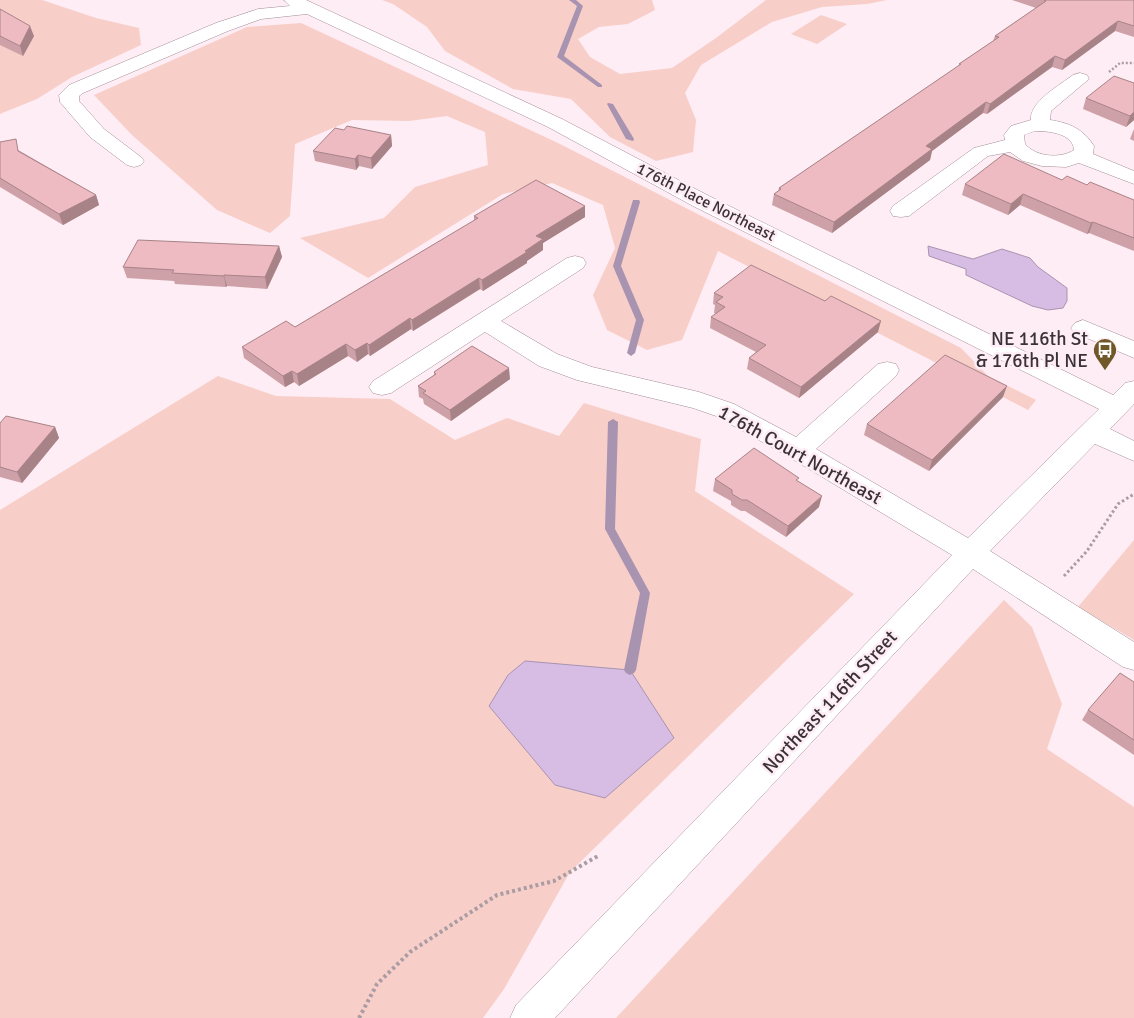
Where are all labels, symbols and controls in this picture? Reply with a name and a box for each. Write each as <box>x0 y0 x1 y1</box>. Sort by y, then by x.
street label: 176th Place Northeast <box>633 158 779 246</box>
place label: NE 116th St & 176th Pl NE <box>976 327 1088 373</box>
bus stop icon: NE 116th St & 176th Pl NE <box>1092 337 1118 371</box>
street label: 176th Court Northeast <box>714 400 886 510</box>
street label: Northeast 116th Street <box>757 625 903 779</box>

